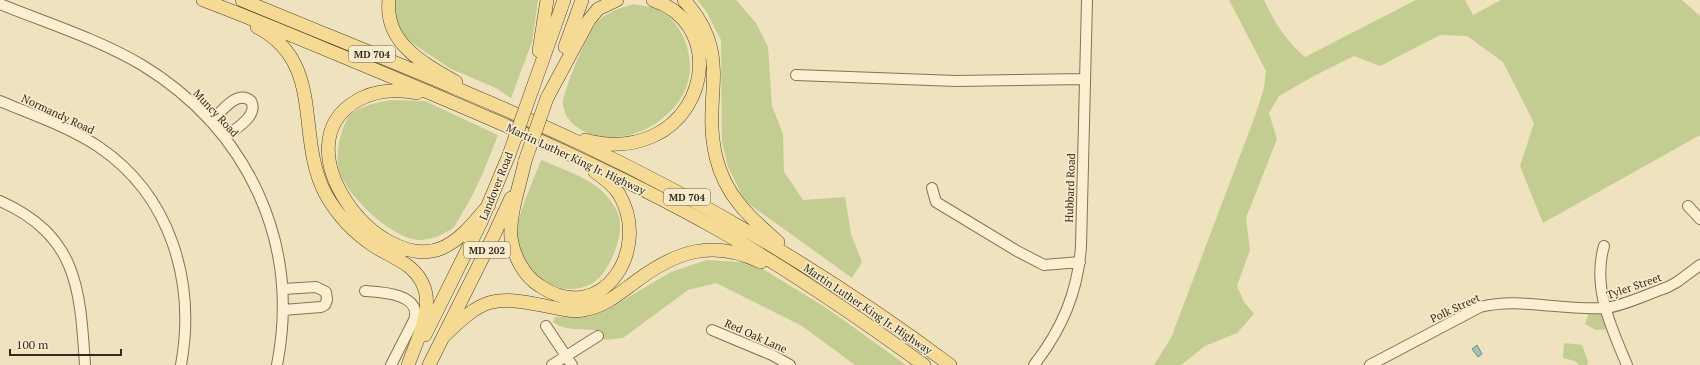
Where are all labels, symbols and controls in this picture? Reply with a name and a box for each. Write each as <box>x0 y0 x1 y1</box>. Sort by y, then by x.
road number: MD 704 <box>349 46 395 62</box>
street label: Muncy Road <box>190 86 242 140</box>
street label: Normandy Road <box>19 91 97 137</box>
street label: Martin Luther King Jr. Highway <box>504 121 648 198</box>
street label: Landover Road <box>476 150 516 222</box>
street label: Hubbard Road <box>1062 153 1078 223</box>
road number: MD 704 <box>664 189 710 205</box>
road number: MD 202 <box>464 242 510 258</box>
street label: Martin Luther King Jr. Highway <box>801 261 935 358</box>
street label: Tyler Street <box>1605 270 1663 302</box>
street label: Polk Street <box>1428 290 1482 326</box>
street label: Red Oak Lane <box>723 316 790 356</box>
scale bar <box>10 331 121 357</box>
text: 100 m <box>16 337 49 352</box>

